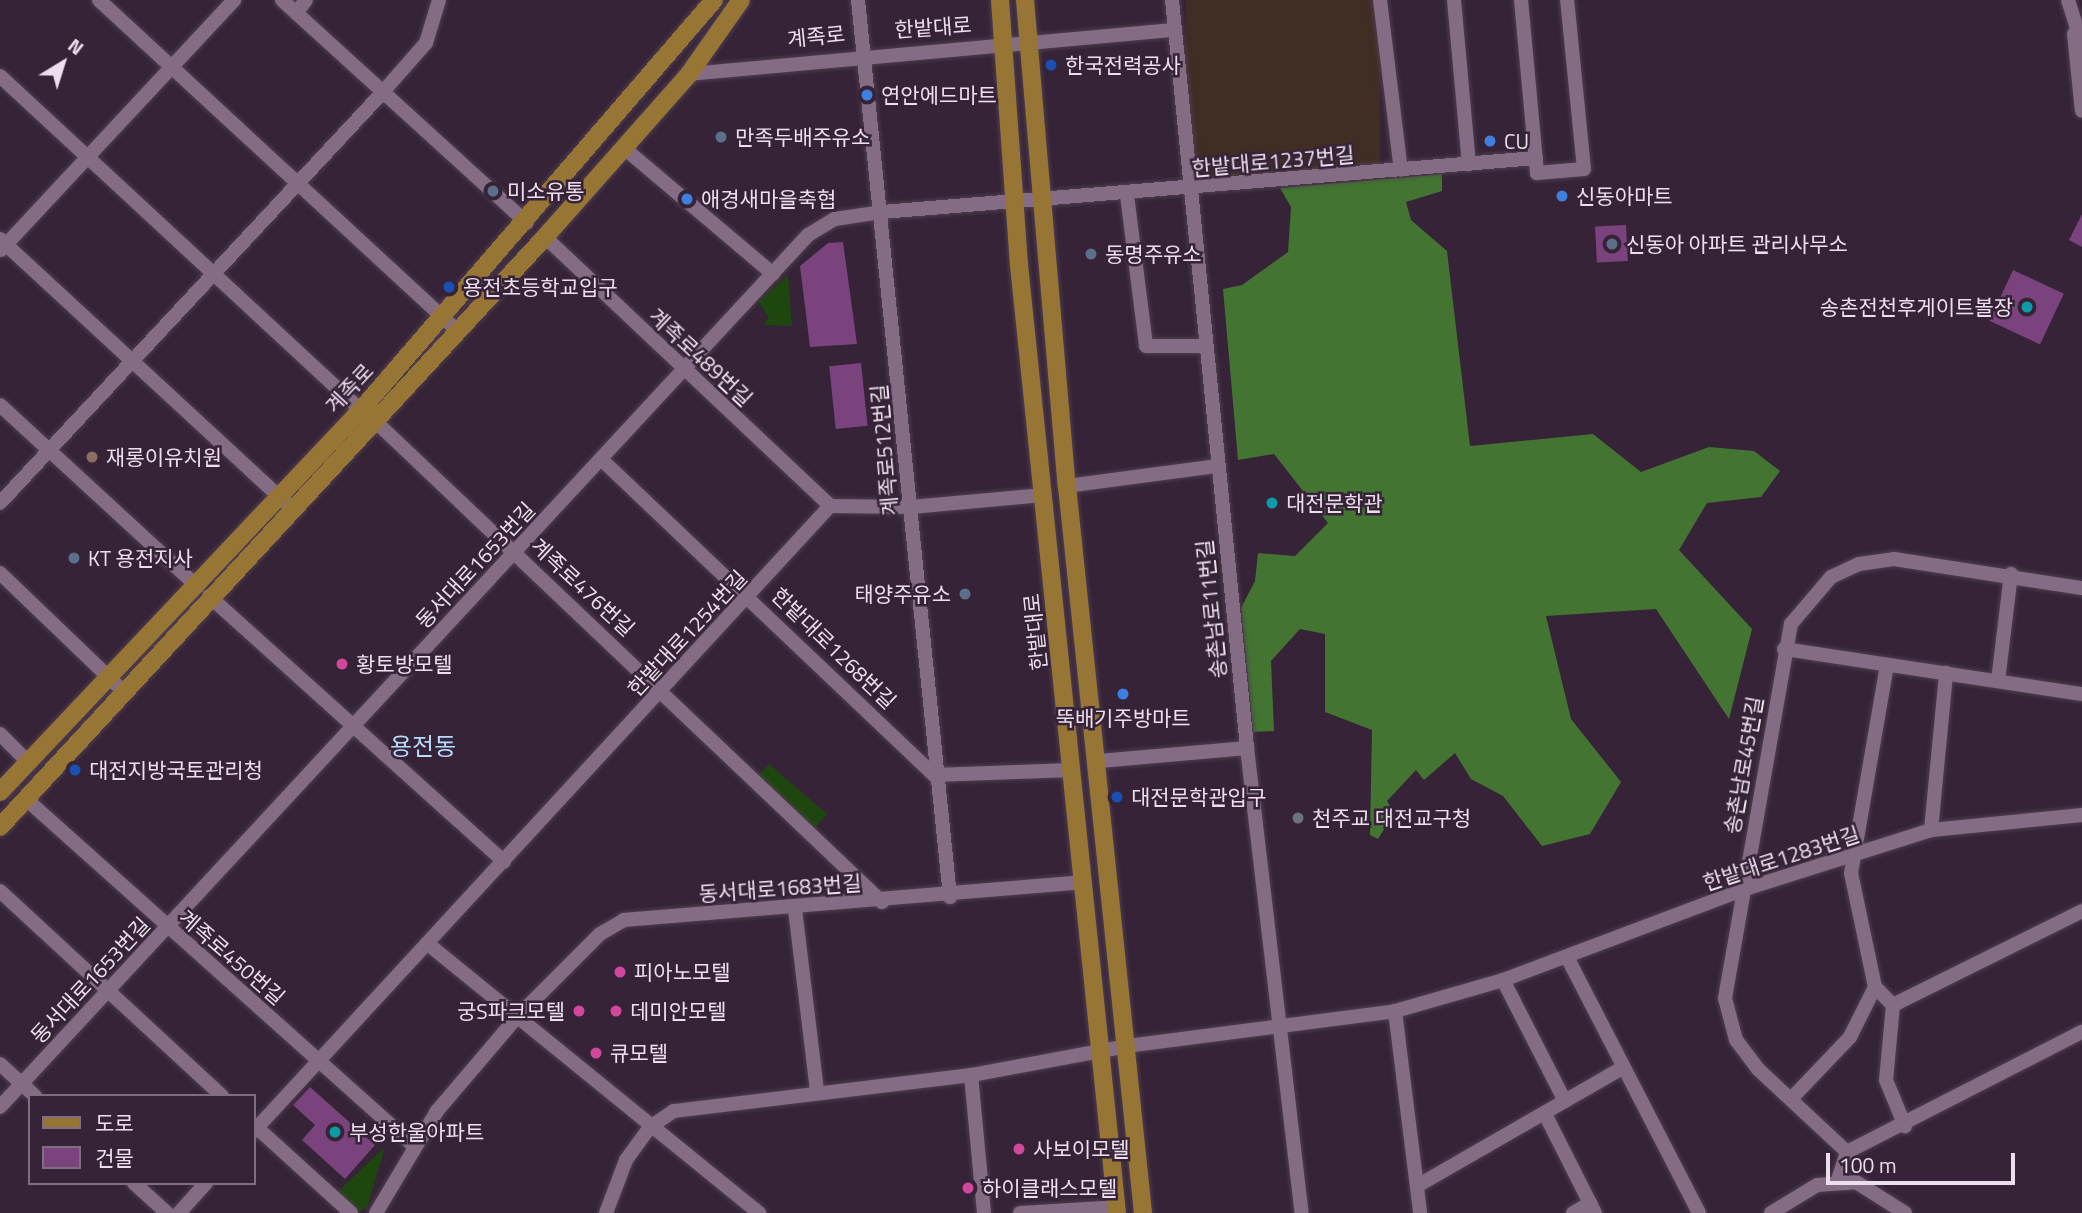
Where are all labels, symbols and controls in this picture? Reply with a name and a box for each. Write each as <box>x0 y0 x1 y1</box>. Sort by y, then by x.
street label: 한밭대로 <box>894 12 972 42</box>
street label: 계족로 <box>786 20 846 52</box>
north arrow <box>28 28 98 98</box>
text: N <box>62 31 90 62</box>
place label: 한국전력공사 <box>1065 52 1181 78</box>
marker: 한국전력공사 <box>1043 57 1059 73</box>
place label: 연안에드마트 <box>881 82 997 108</box>
marker: 연안에드마트 <box>859 87 875 103</box>
place label: 만족두배주유소 <box>735 124 870 150</box>
place label: CU <box>1504 128 1529 154</box>
marker: 만족두배주유소 <box>713 129 729 145</box>
marker: CU <box>1482 133 1498 149</box>
street label: 한밭대로1237번길 <box>1191 141 1355 181</box>
place label: 미소유통 <box>507 178 584 204</box>
marker: 미소유통 <box>485 183 501 199</box>
place label: 신동아마트 <box>1576 183 1673 209</box>
place label: 애경새마을축협 <box>701 186 836 212</box>
marker: 신동아마트 <box>1554 188 1570 204</box>
marker: 애경새마을축협 <box>679 191 695 207</box>
place label: 신동아 아파트 관리사무소 <box>1626 231 1848 257</box>
marker: 신동아 아파트 관리사무소 <box>1604 236 1620 252</box>
place label: 동명주유소 <box>1105 241 1202 267</box>
marker: 동명주유소 <box>1083 246 1099 262</box>
place label: 용전초등학교입구 <box>463 274 618 300</box>
marker: 용전초등학교입구 <box>441 279 457 295</box>
place label: 송촌전천후게이트볼장 <box>1820 294 2013 320</box>
marker: 송촌전천후게이트볼장 <box>2019 299 2035 315</box>
street label: 계족로489번길 <box>644 303 758 411</box>
street label: 계족로 <box>320 358 378 418</box>
street label: 계족로512번길 <box>866 383 902 517</box>
place label: 재롱이유치원 <box>106 444 222 470</box>
marker: 재롱이유치원 <box>84 449 100 465</box>
place label: 대전문학관 <box>1286 490 1383 516</box>
marker: 대전문학관 <box>1264 495 1280 511</box>
street label: 동서대로1653번길 <box>410 497 540 633</box>
street label: 계족로476번길 <box>526 533 640 641</box>
street label: 송촌남로11번길 <box>1191 538 1231 680</box>
place label: KT 용전지사 <box>88 545 193 571</box>
marker: KT 용전지사 <box>66 550 82 566</box>
street label: 한밭대로1254번길 <box>622 565 752 701</box>
place label: 태양주유소 <box>854 581 951 607</box>
street label: 한밭대로1268번길 <box>767 582 901 714</box>
marker: 태양주유소 <box>957 586 973 602</box>
street label: 한밭대로 <box>1018 592 1052 672</box>
place label: 황토방모텔 <box>356 651 453 677</box>
marker: 황토방모텔 <box>334 656 350 672</box>
marker: 뚝배기주방마트 <box>1115 686 1131 702</box>
street label: 송촌남로45번길 <box>1718 694 1768 836</box>
place label: 뚝배기주방마트 <box>1055 705 1191 731</box>
district label: 용전동 <box>390 733 456 761</box>
place label: 대전지방국토관리청 <box>89 757 263 783</box>
marker: 대전지방국토관리청 <box>67 762 83 778</box>
place label: 대전문학관입구 <box>1131 784 1266 810</box>
marker: 대전문학관입구 <box>1109 789 1125 805</box>
place label: 천주교 대전교구청 <box>1312 805 1471 831</box>
marker: 천주교 대전교구청 <box>1290 810 1306 826</box>
street label: 한밭대로1283번길 <box>1700 821 1862 895</box>
street label: 동서대로1683번길 <box>698 870 862 906</box>
street label: 계족로450번길 <box>174 904 290 1010</box>
street label: 동서대로1653번길 <box>25 912 155 1048</box>
place label: 피아노모텔 <box>634 959 731 985</box>
marker: 피아노모텔 <box>612 964 628 980</box>
place label: 궁S파크모텔 <box>457 998 565 1024</box>
place label: 데미안모텔 <box>630 998 727 1024</box>
marker: 궁S파크모텔 <box>571 1003 587 1019</box>
marker: 데미안모텔 <box>608 1003 624 1019</box>
place label: 큐모텔 <box>610 1040 668 1066</box>
marker: 큐모텔 <box>588 1045 604 1061</box>
legend <box>28 1094 256 1185</box>
text: 도로 <box>95 1107 134 1139</box>
place label: 부성한울아파트 <box>349 1119 484 1145</box>
marker: 부성한울아파트 <box>327 1124 343 1140</box>
place label: 사보이모텔 <box>1033 1136 1130 1162</box>
scale bar <box>1830 1140 2019 1184</box>
marker: 사보이모텔 <box>1011 1141 1027 1157</box>
text: 건물 <box>95 1142 134 1174</box>
text: 100 m <box>1839 1149 1896 1181</box>
place label: 하이클래스모텔 <box>982 1175 1117 1201</box>
marker: 하이클래스모텔 <box>960 1180 976 1196</box>

